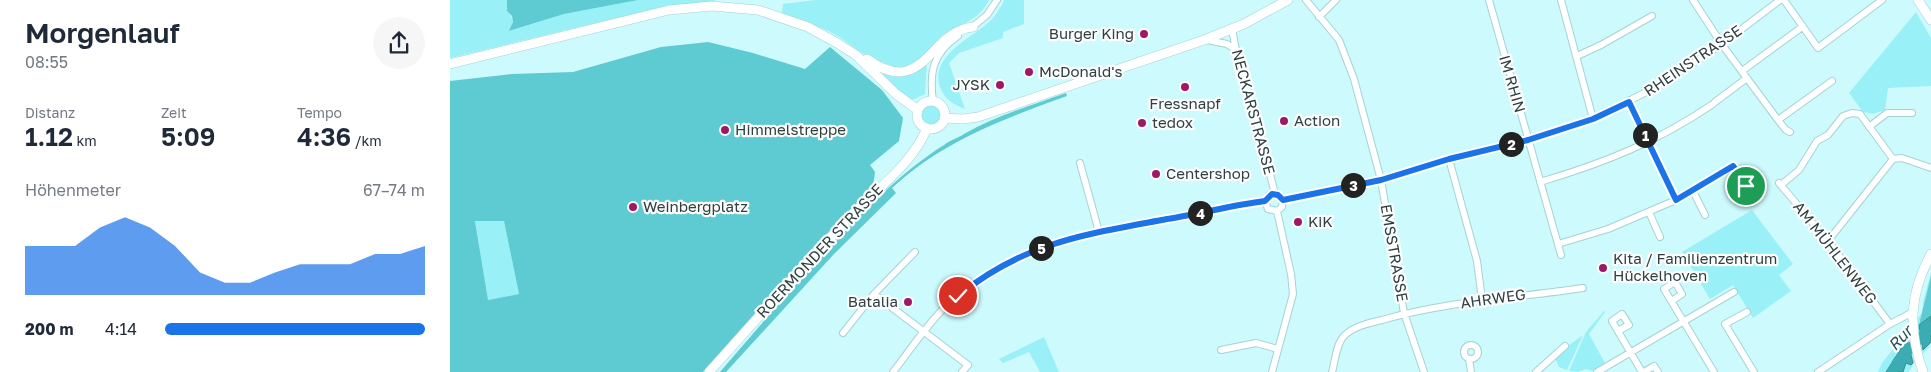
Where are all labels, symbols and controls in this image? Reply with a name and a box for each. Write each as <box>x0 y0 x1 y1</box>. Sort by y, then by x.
text: Morgenlauf <box>25 16 180 49</box>
button: share <box>373 17 425 69</box>
street label: RHEINSTRASSE <box>1640 21 1745 100</box>
place label: Burger King <box>1049 24 1134 42</box>
marker: Burger King <box>1138 28 1150 40</box>
street label: NECKARSTRASSE <box>1229 47 1279 176</box>
text: 08:55 <box>25 52 68 72</box>
street label: IM RHIN <box>1496 53 1530 115</box>
place label: McDonald's <box>1039 62 1122 80</box>
marker: McDonald's <box>1023 66 1035 78</box>
place label: JYSK <box>952 75 990 93</box>
marker: JYSK <box>994 79 1006 91</box>
marker: Fressnapf <box>1179 81 1191 93</box>
place label: Fressnapf <box>1149 94 1221 112</box>
text: Distanz <box>25 104 75 121</box>
text: Zeit <box>161 104 187 121</box>
text: Tempo <box>297 104 342 121</box>
place label: Action <box>1294 111 1340 129</box>
place label: tedox <box>1152 113 1193 131</box>
marker: Action <box>1278 115 1290 127</box>
marker: tedox <box>1136 117 1148 129</box>
place label: Himmelstreppe <box>735 120 846 138</box>
text: 1.12 <box>25 121 73 152</box>
text: 5:09 <box>161 121 215 152</box>
text: 4:36 <box>297 121 351 152</box>
pin: 1 <box>1632 122 1658 148</box>
marker: Himmelstreppe <box>719 124 731 136</box>
text: 1 <box>1642 127 1649 144</box>
text: km <box>73 132 97 149</box>
text: /km <box>351 132 382 149</box>
pin: 2 <box>1498 132 1524 156</box>
text: 2 <box>1507 136 1516 153</box>
place label: Centershop <box>1166 164 1250 182</box>
pin <box>1725 165 1767 207</box>
marker: Centershop <box>1150 168 1162 180</box>
pin: 3 <box>1340 172 1366 198</box>
icon: arrive <box>1732 172 1760 200</box>
text: 3 <box>1349 177 1358 194</box>
text: Höhenmeter <box>25 180 121 200</box>
text: 67–74 m <box>363 180 425 200</box>
street label: ROERMONDER STRASSE <box>752 180 886 321</box>
place label: Weinbergplatz <box>643 197 748 215</box>
street label: AM MÜHLENWEG <box>1790 198 1881 307</box>
pin: 4 <box>1188 200 1212 226</box>
marker: Weinbergplatz <box>627 201 639 213</box>
street label: EMSSTRASSE <box>1378 203 1412 303</box>
text: 4 <box>1196 205 1205 222</box>
place label: KiK <box>1308 212 1333 230</box>
marker: KiK <box>1292 216 1304 228</box>
pin: 5 <box>1028 236 1054 260</box>
text: 5 <box>1037 240 1046 257</box>
place label: Kita / Familienzentrum Hückelhoven <box>1613 249 1777 284</box>
marker: Kita / Familienzentrum Hückelhoven <box>1597 262 1609 274</box>
pin <box>937 275 979 317</box>
icon: check <box>944 282 972 310</box>
street label: AHRWEG <box>1459 285 1527 311</box>
place label: Batalia <box>848 292 898 310</box>
marker: Batalia <box>902 296 914 308</box>
text: 200 m <box>25 319 74 339</box>
text: 4:14 <box>105 319 137 339</box>
water label: Rur <box>1884 319 1918 355</box>

